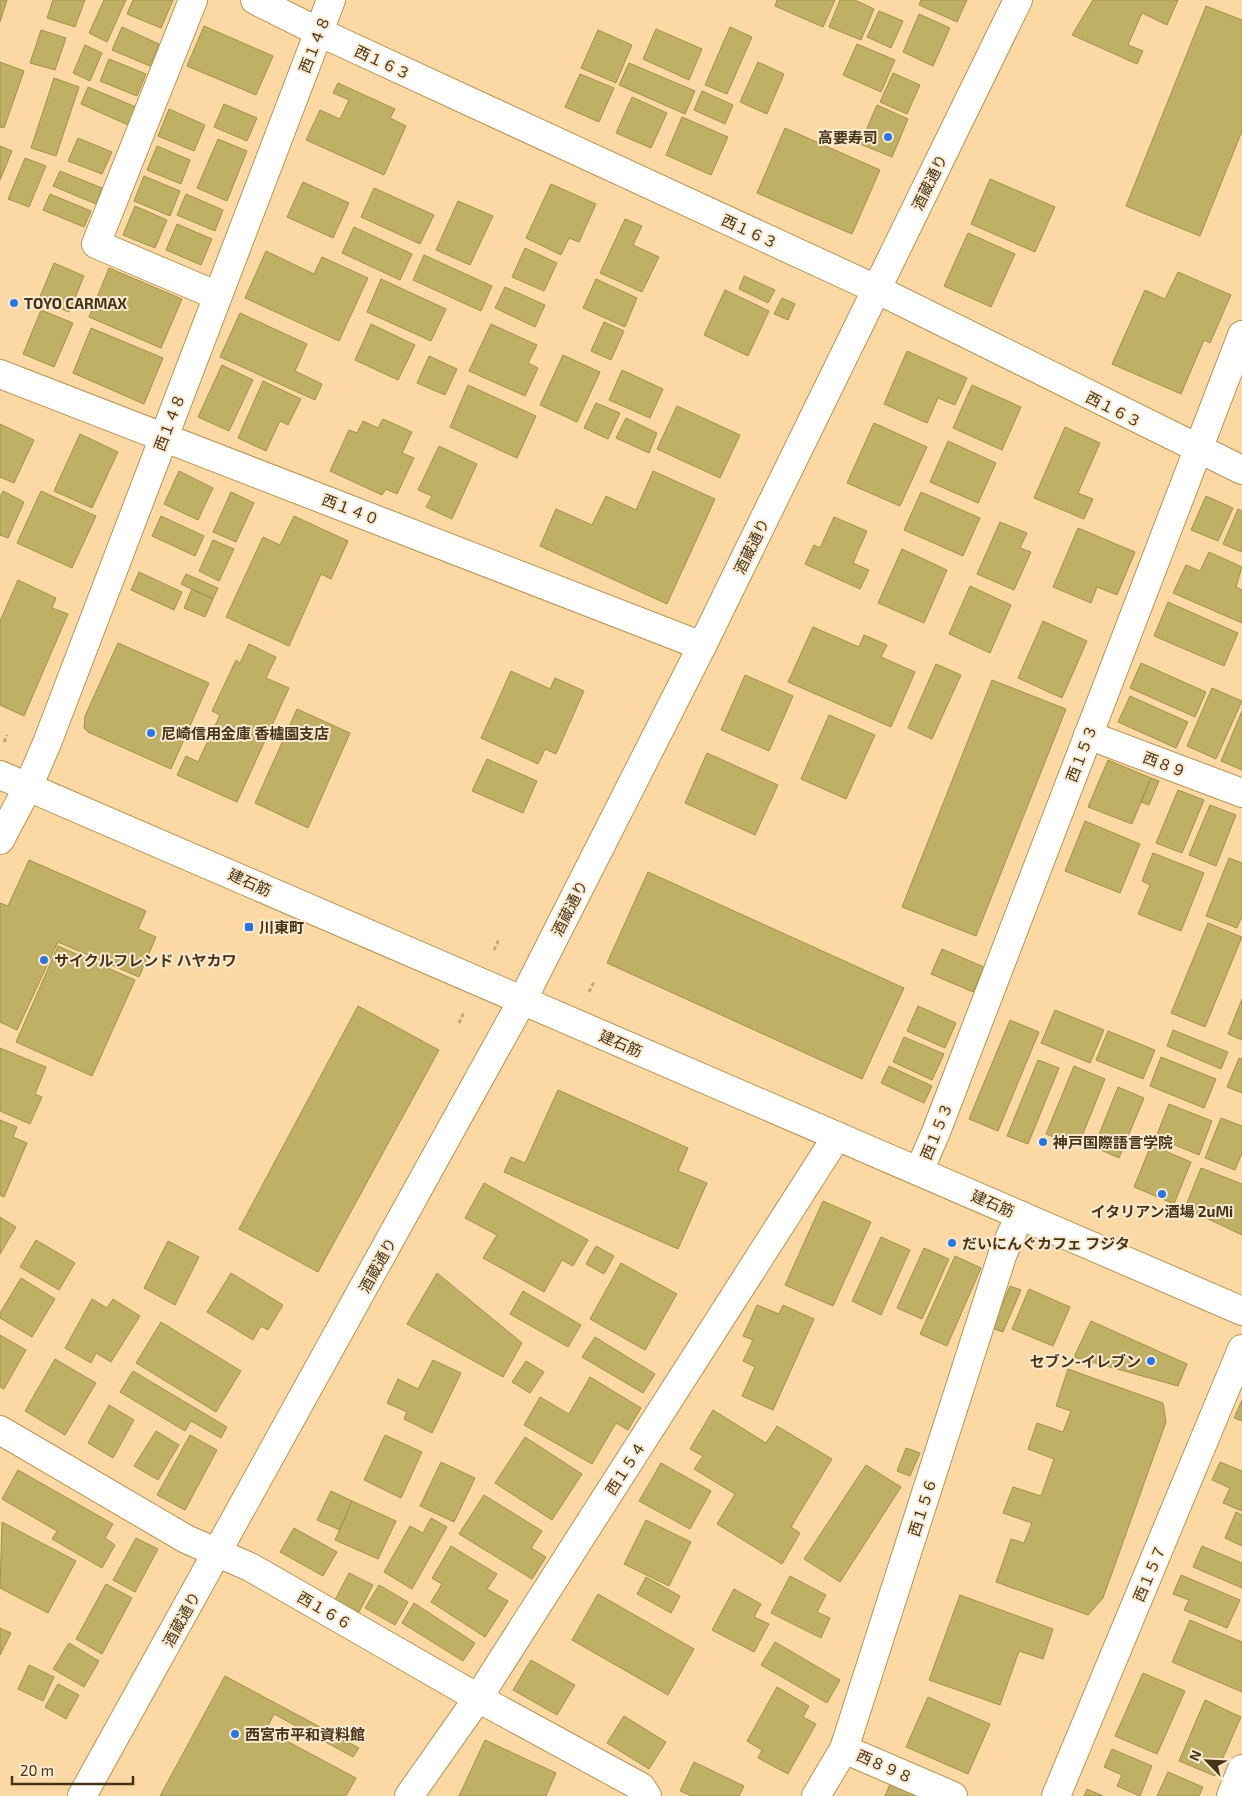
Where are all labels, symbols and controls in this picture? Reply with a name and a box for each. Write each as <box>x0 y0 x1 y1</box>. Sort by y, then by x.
street label: 西１４８ <box>295 13 333 75</box>
street label: 西１６３ <box>352 41 414 83</box>
place label: 高要寿司 <box>818 128 878 146</box>
marker: 高要寿司 <box>882 131 894 143</box>
street label: 酒蔵通り <box>908 151 950 213</box>
street label: 西１６３ <box>719 210 781 252</box>
place label: TOYO CARMAX <box>24 294 127 312</box>
marker: TOYO CARMAX <box>8 297 20 309</box>
street label: 西１６３ <box>1083 387 1145 431</box>
street label: 西１４８ <box>150 391 188 453</box>
street label: 西１４０ <box>320 490 382 528</box>
street label: 酒蔵通り <box>730 515 772 577</box>
street label: 西１５３ <box>1062 722 1100 784</box>
place label: 尼崎信用金庫 香櫨園支店 <box>161 724 329 742</box>
marker: 尼崎信用金庫 香櫨園支店 <box>145 727 157 739</box>
street label: 西８９ <box>1141 748 1189 780</box>
street label: 建石筋 <box>226 865 274 899</box>
street label: 酒蔵通り <box>547 877 591 939</box>
place label: 川東町 <box>259 918 304 936</box>
marker: 川東町 <box>243 921 255 933</box>
place label: サイクルフレンド ハヤカワ <box>54 951 237 969</box>
marker: サイクルフレンド ハヤカワ <box>38 954 50 966</box>
street label: 建石筋 <box>597 1026 645 1060</box>
street label: 西１５３ <box>916 1100 956 1162</box>
place label: 神戸国際語言学院 <box>1052 1133 1173 1151</box>
marker: 神戸国際語言学院 <box>1037 1136 1049 1148</box>
street label: 建石筋 <box>969 1186 1017 1220</box>
marker: イタリアン酒場 2uMi <box>1156 1188 1168 1200</box>
place label: イタリアン酒場 2uMi <box>1091 1202 1233 1220</box>
street label: 酒蔵通り <box>355 1234 399 1296</box>
place label: だいにんぐカフェ フジタ <box>962 1234 1130 1252</box>
marker: だいにんぐカフェ フジタ <box>946 1237 958 1249</box>
place label: セブン-イレブン <box>1030 1352 1141 1370</box>
marker: セブン-イレブン <box>1145 1355 1157 1367</box>
street label: 西１５４ <box>601 1438 649 1498</box>
street label: 西１５６ <box>904 1476 940 1538</box>
street label: 西１５７ <box>1129 1542 1169 1604</box>
street label: 西１６６ <box>295 1587 355 1633</box>
street label: 酒蔵通り <box>159 1588 203 1650</box>
place label: 西宮市平和資料館 <box>245 1725 365 1743</box>
marker: 西宮市平和資料館 <box>229 1728 241 1740</box>
north arrow <box>1182 1736 1232 1786</box>
street label: 西８９８ <box>854 1746 916 1786</box>
text: N <box>1185 1747 1204 1764</box>
scale bar <box>12 1754 134 1786</box>
text: 20 m <box>20 1761 54 1779</box>

